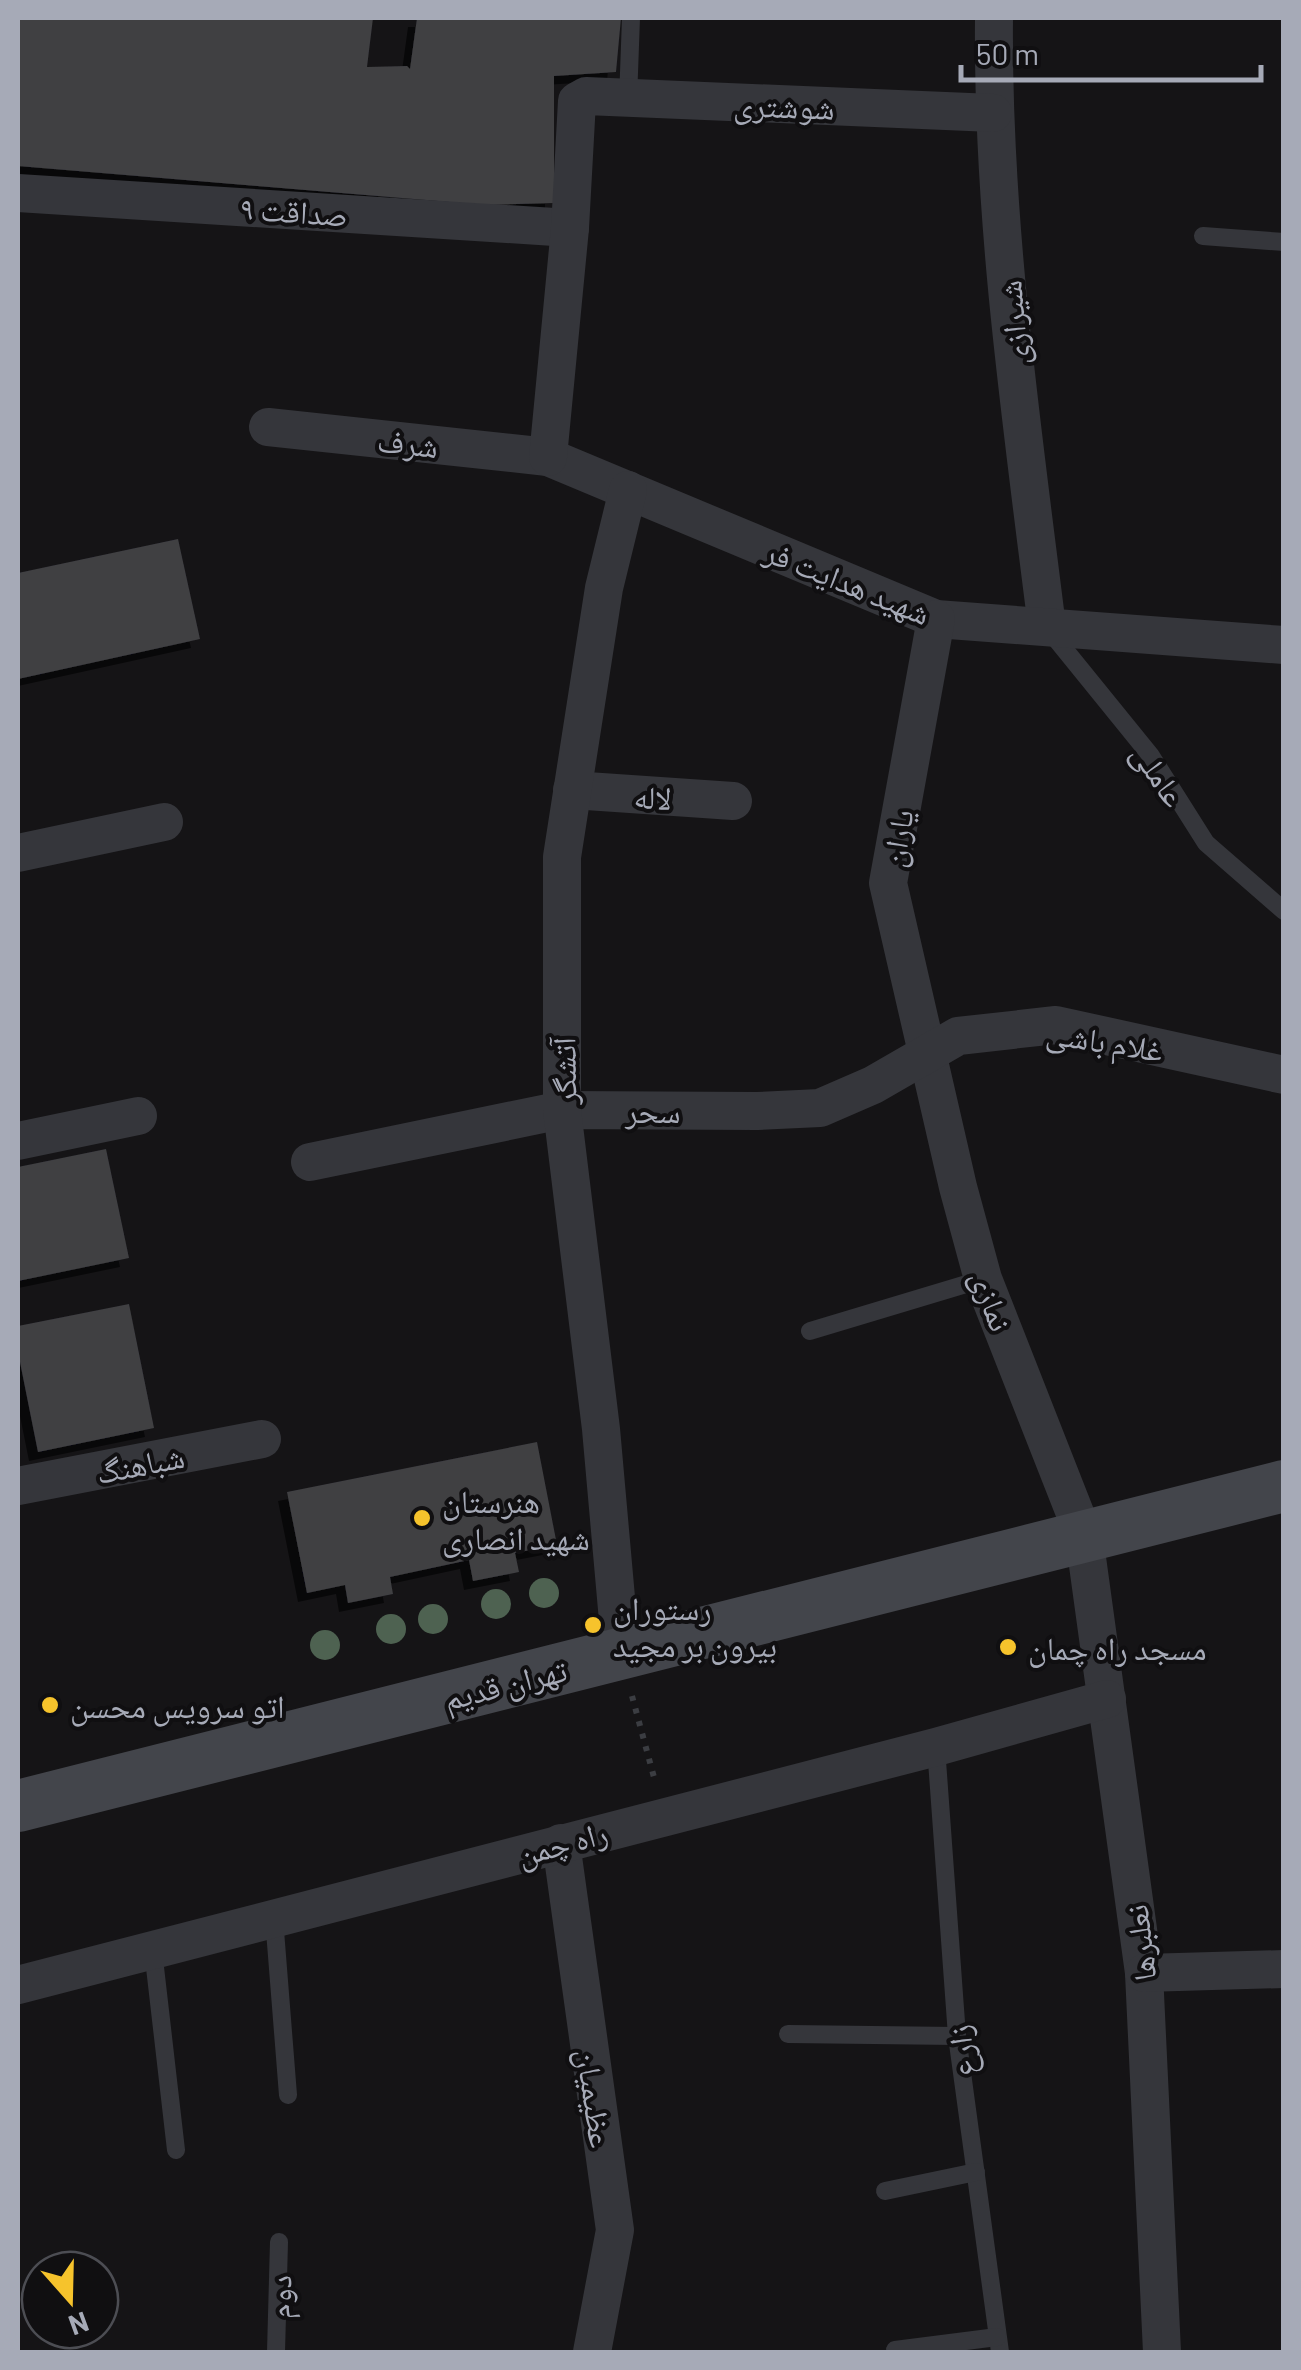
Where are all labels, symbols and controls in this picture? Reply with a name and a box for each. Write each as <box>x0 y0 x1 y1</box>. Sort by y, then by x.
scale bar <box>961 20 1261 82</box>
text: 50 m <box>976 35 1039 71</box>
street label: شوشتری <box>733 84 835 128</box>
street label: صداقت ۹ <box>239 187 349 233</box>
street label: شیرازی <box>989 279 1037 367</box>
street label: شرف <box>376 420 440 465</box>
street label: شهید هدایت فر <box>758 530 936 632</box>
street label: عاملی <box>1123 735 1195 815</box>
street label: لاله <box>633 776 673 816</box>
street label: یاران <box>872 806 922 870</box>
street label: غلام باشی <box>1043 1012 1166 1072</box>
street label: آتشگر <box>543 1036 584 1106</box>
street label: سحر <box>624 1091 681 1130</box>
street label: نمازی <box>963 1264 1021 1336</box>
street label: شباهنگ <box>93 1436 187 1491</box>
place label: هنرستان شهید انصاری <box>442 1481 590 1558</box>
marker: هنرستان شهید انصاری <box>411 1507 433 1529</box>
place label: رستوران بیرون بر مجید <box>613 1588 777 1665</box>
marker: رستوران بیرون بر مجید <box>582 1614 604 1636</box>
place label: مسجد راه چمان <box>1028 1628 1207 1668</box>
marker: مسجد راه چمان <box>997 1636 1019 1658</box>
street label: تهران قدیم <box>440 1649 571 1720</box>
place label: اتو سرویس محسن <box>70 1686 285 1727</box>
marker: اتو سرویس محسن <box>39 1694 61 1716</box>
street label: راه چمن <box>513 1812 612 1875</box>
street label: نعلبرها <box>1115 1903 1164 1983</box>
street label: زارع <box>938 2023 985 2079</box>
street label: عظیمیان <box>568 2046 622 2150</box>
north arrow <box>20 2250 120 2350</box>
street label: دوم <box>259 2275 301 2319</box>
text: N <box>64 2305 93 2344</box>

